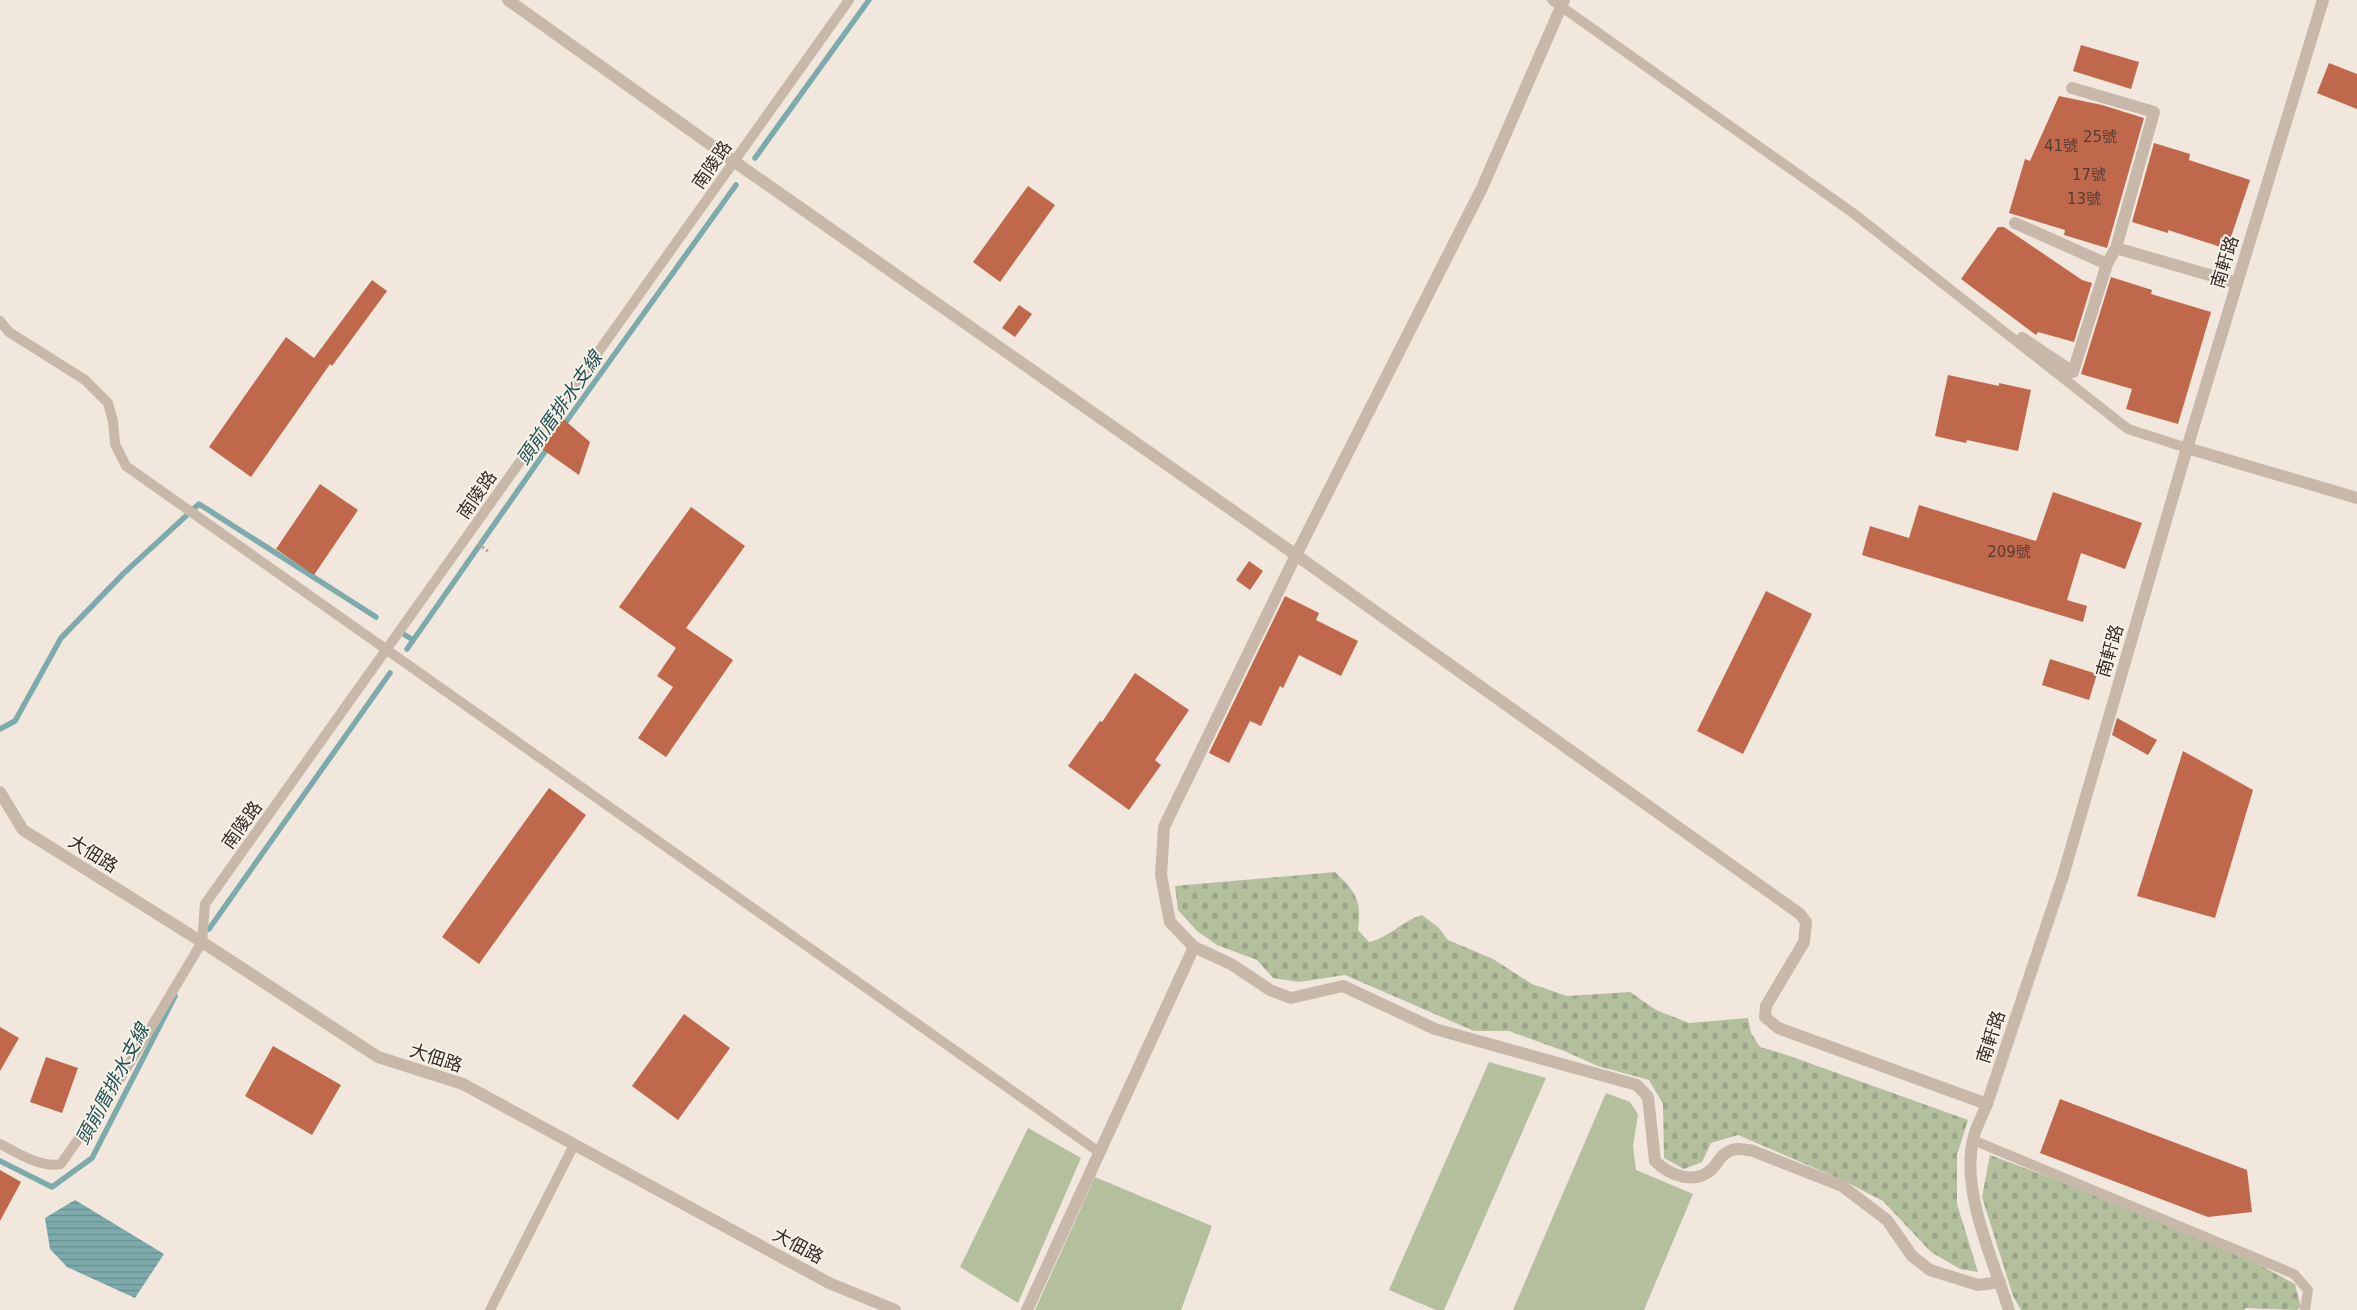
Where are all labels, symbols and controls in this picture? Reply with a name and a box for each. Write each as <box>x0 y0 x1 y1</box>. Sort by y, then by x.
house number: 25號 <box>2083 128 2117 146</box>
street label: 南陵路 <box>688 137 736 193</box>
house number: 41號 <box>2044 137 2078 155</box>
house number: 17號 <box>2072 166 2106 184</box>
house number: 13號 <box>2067 190 2101 208</box>
street label: 南軒路 <box>2207 233 2242 291</box>
water label: 頭前厝排水支線 <box>512 346 607 469</box>
street label: 南陵路 <box>453 467 501 523</box>
house number: 209號 <box>1987 543 2031 561</box>
street label: 南軒路 <box>2092 622 2127 680</box>
street label: 南陵路 <box>217 797 266 853</box>
street label: 大佃路 <box>65 830 122 877</box>
street label: 南軒路 <box>1972 1008 2009 1066</box>
water label: 頭前厝排水支線 <box>71 1018 154 1148</box>
street label: 大佃路 <box>407 1039 465 1076</box>
street label: 大佃路 <box>769 1224 827 1268</box>

